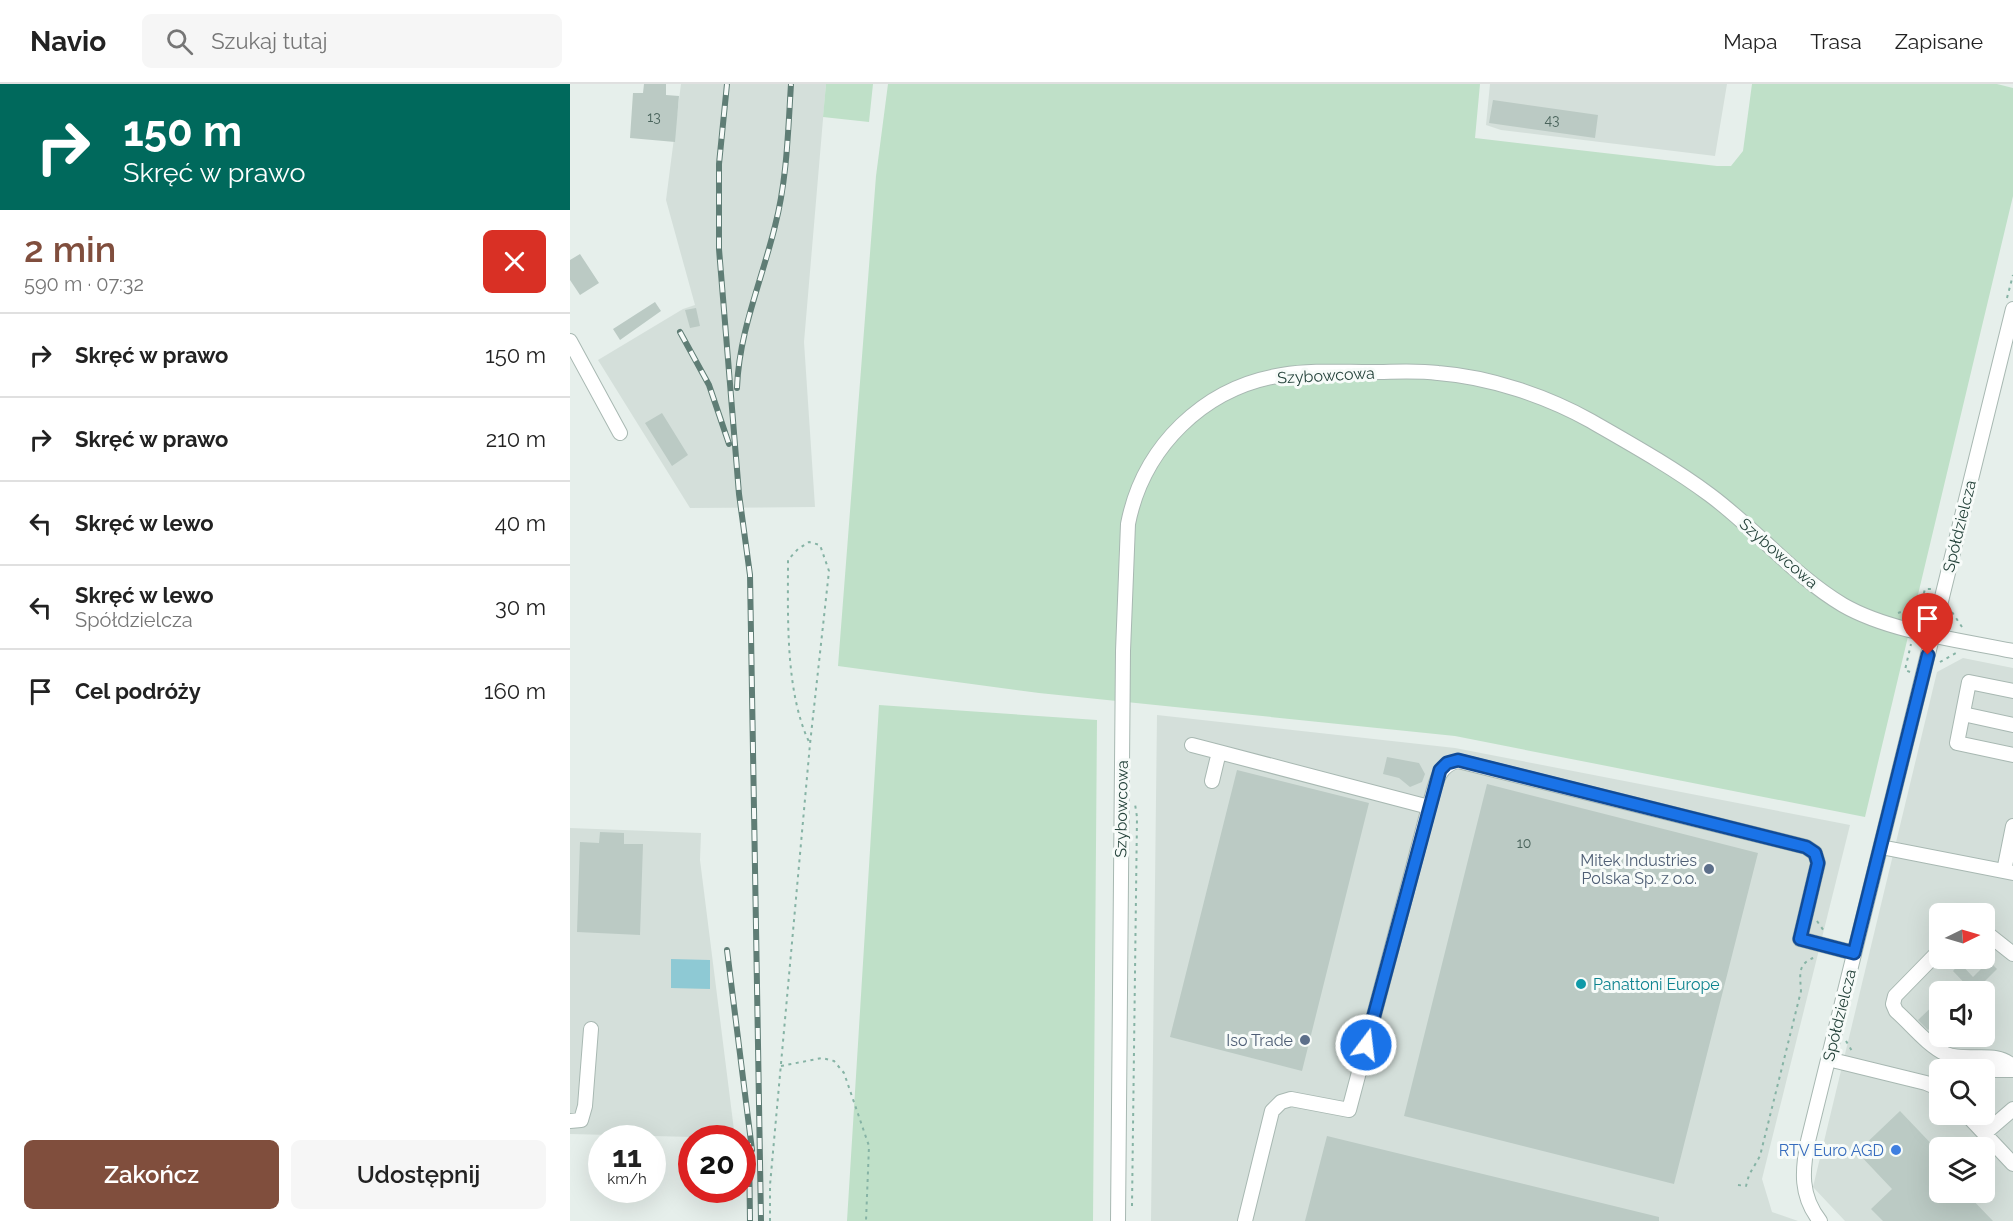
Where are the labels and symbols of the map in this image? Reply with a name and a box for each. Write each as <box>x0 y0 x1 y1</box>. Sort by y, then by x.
house number: 13 <box>647 109 661 125</box>
house number: 43 <box>1544 112 1560 128</box>
street label: Szybowcowa <box>1277 363 1375 388</box>
street label: Spółdzielcza <box>1939 478 1980 574</box>
street label: Szybowcowa <box>1736 514 1822 593</box>
pin <box>1902 593 1953 655</box>
street label: Szybowcowa <box>1111 760 1132 858</box>
house number: 10 <box>1517 835 1531 851</box>
place label: Mitek Industries Polska Sp. z o.o. <box>1580 851 1697 888</box>
marker: Mitek Industries Polska Sp. z o.o. <box>1702 862 1716 876</box>
north arrow <box>1929 903 1995 969</box>
street label: Spółdzielcza <box>1819 967 1860 1063</box>
place label: Panattoni Europe <box>1593 975 1720 994</box>
marker: Panattoni Europe <box>1574 977 1588 991</box>
position arrow <box>1334 1013 1398 1077</box>
place label: Iso Trade <box>1226 1031 1293 1050</box>
marker: Iso Trade <box>1298 1033 1312 1047</box>
speed limit sign: 20 <box>678 1125 756 1203</box>
place label: RTV Euro AGD <box>1779 1141 1884 1160</box>
marker: RTV Euro AGD <box>1889 1143 1903 1157</box>

